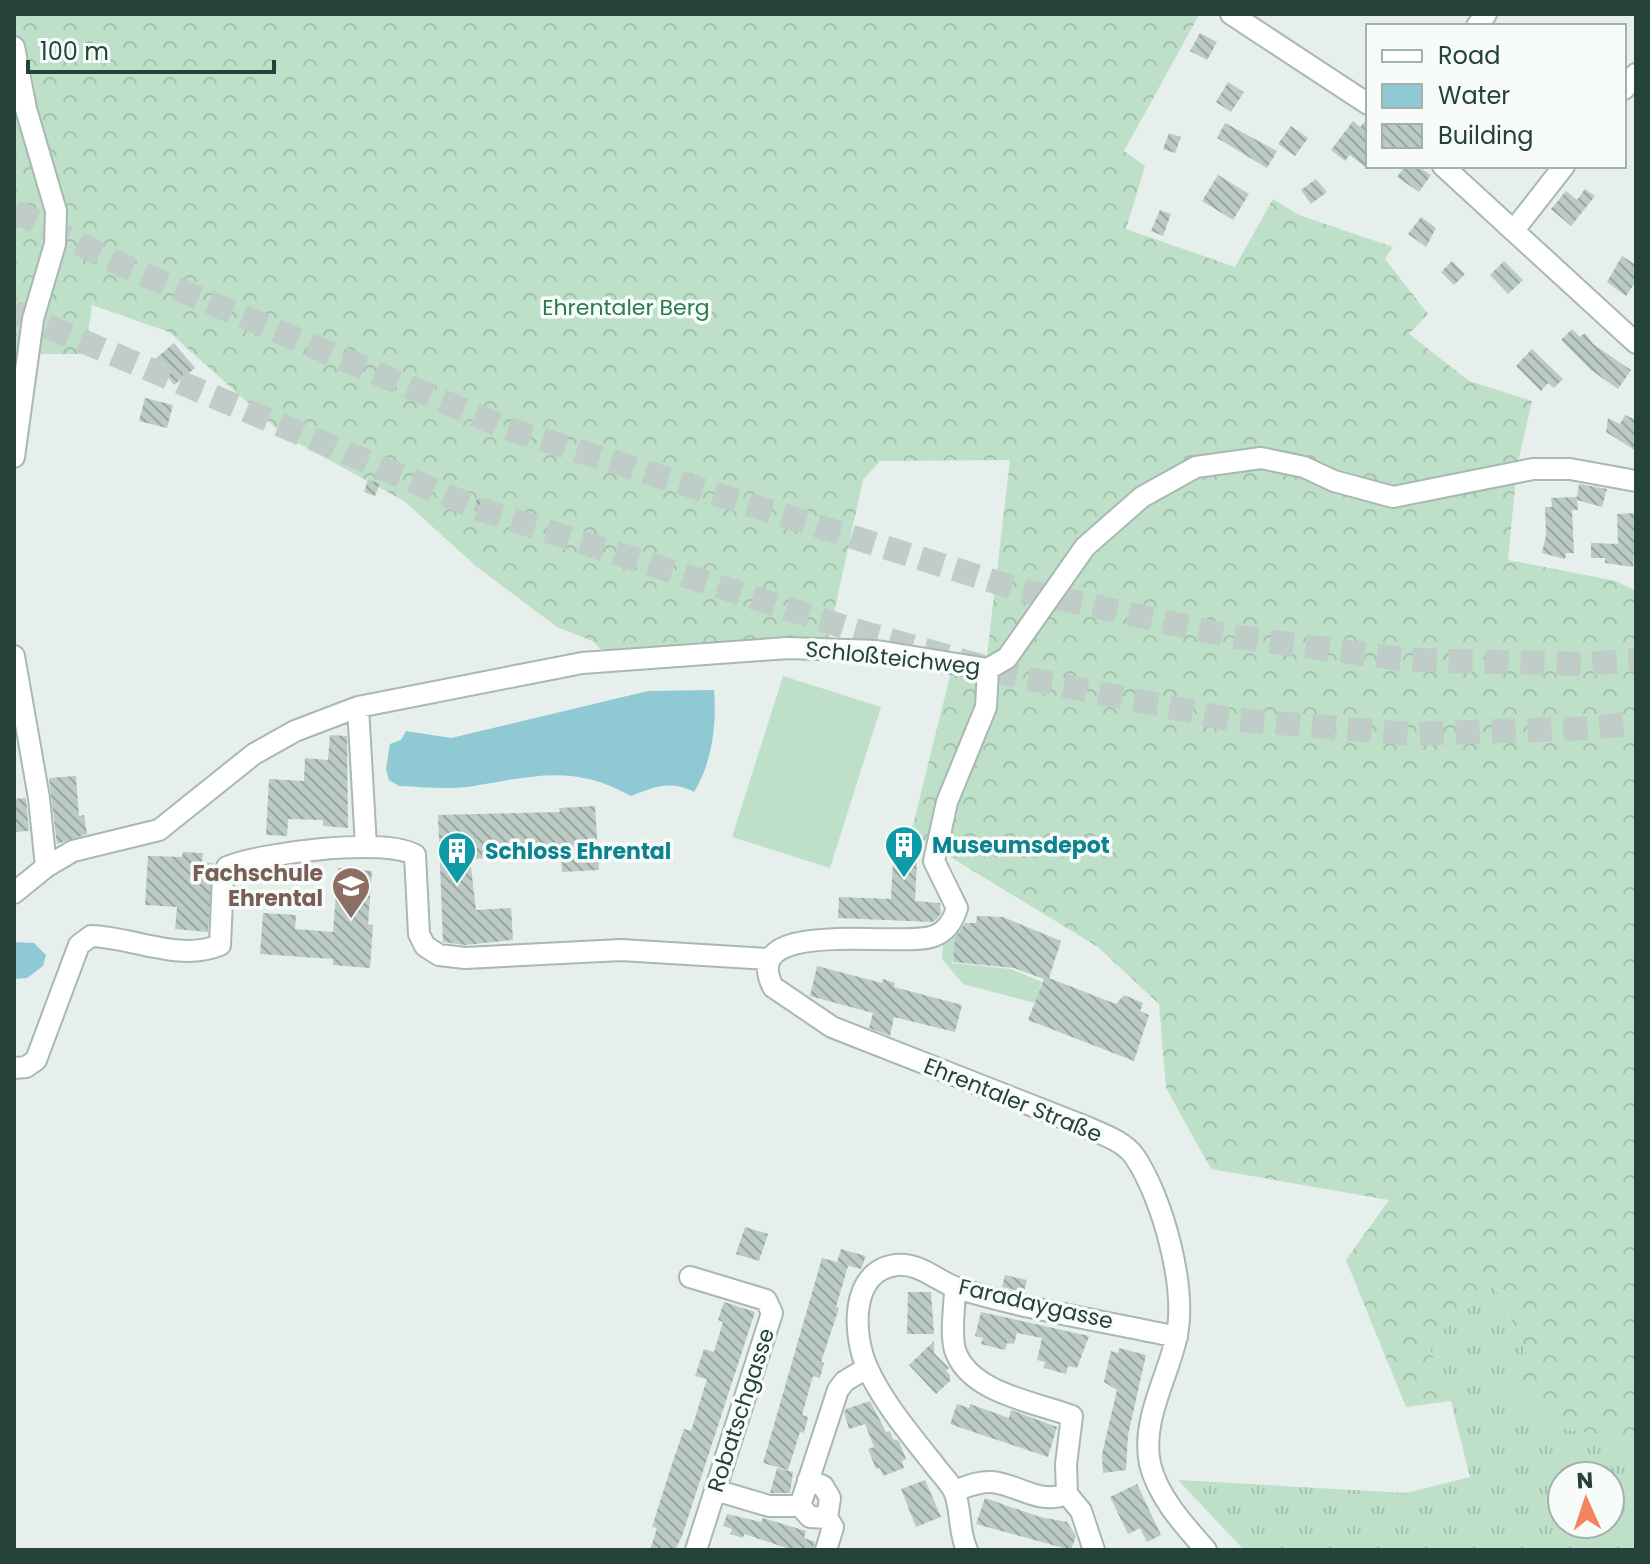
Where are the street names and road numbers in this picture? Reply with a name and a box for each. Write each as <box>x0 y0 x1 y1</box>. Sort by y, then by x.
street label: Schloßteichweg <box>804 633 982 683</box>
street label: Ehrentaler Straße <box>919 1050 1107 1150</box>
street label: Faradaygasse <box>956 1271 1116 1337</box>
street label: Robatschgasse <box>700 1324 782 1496</box>

